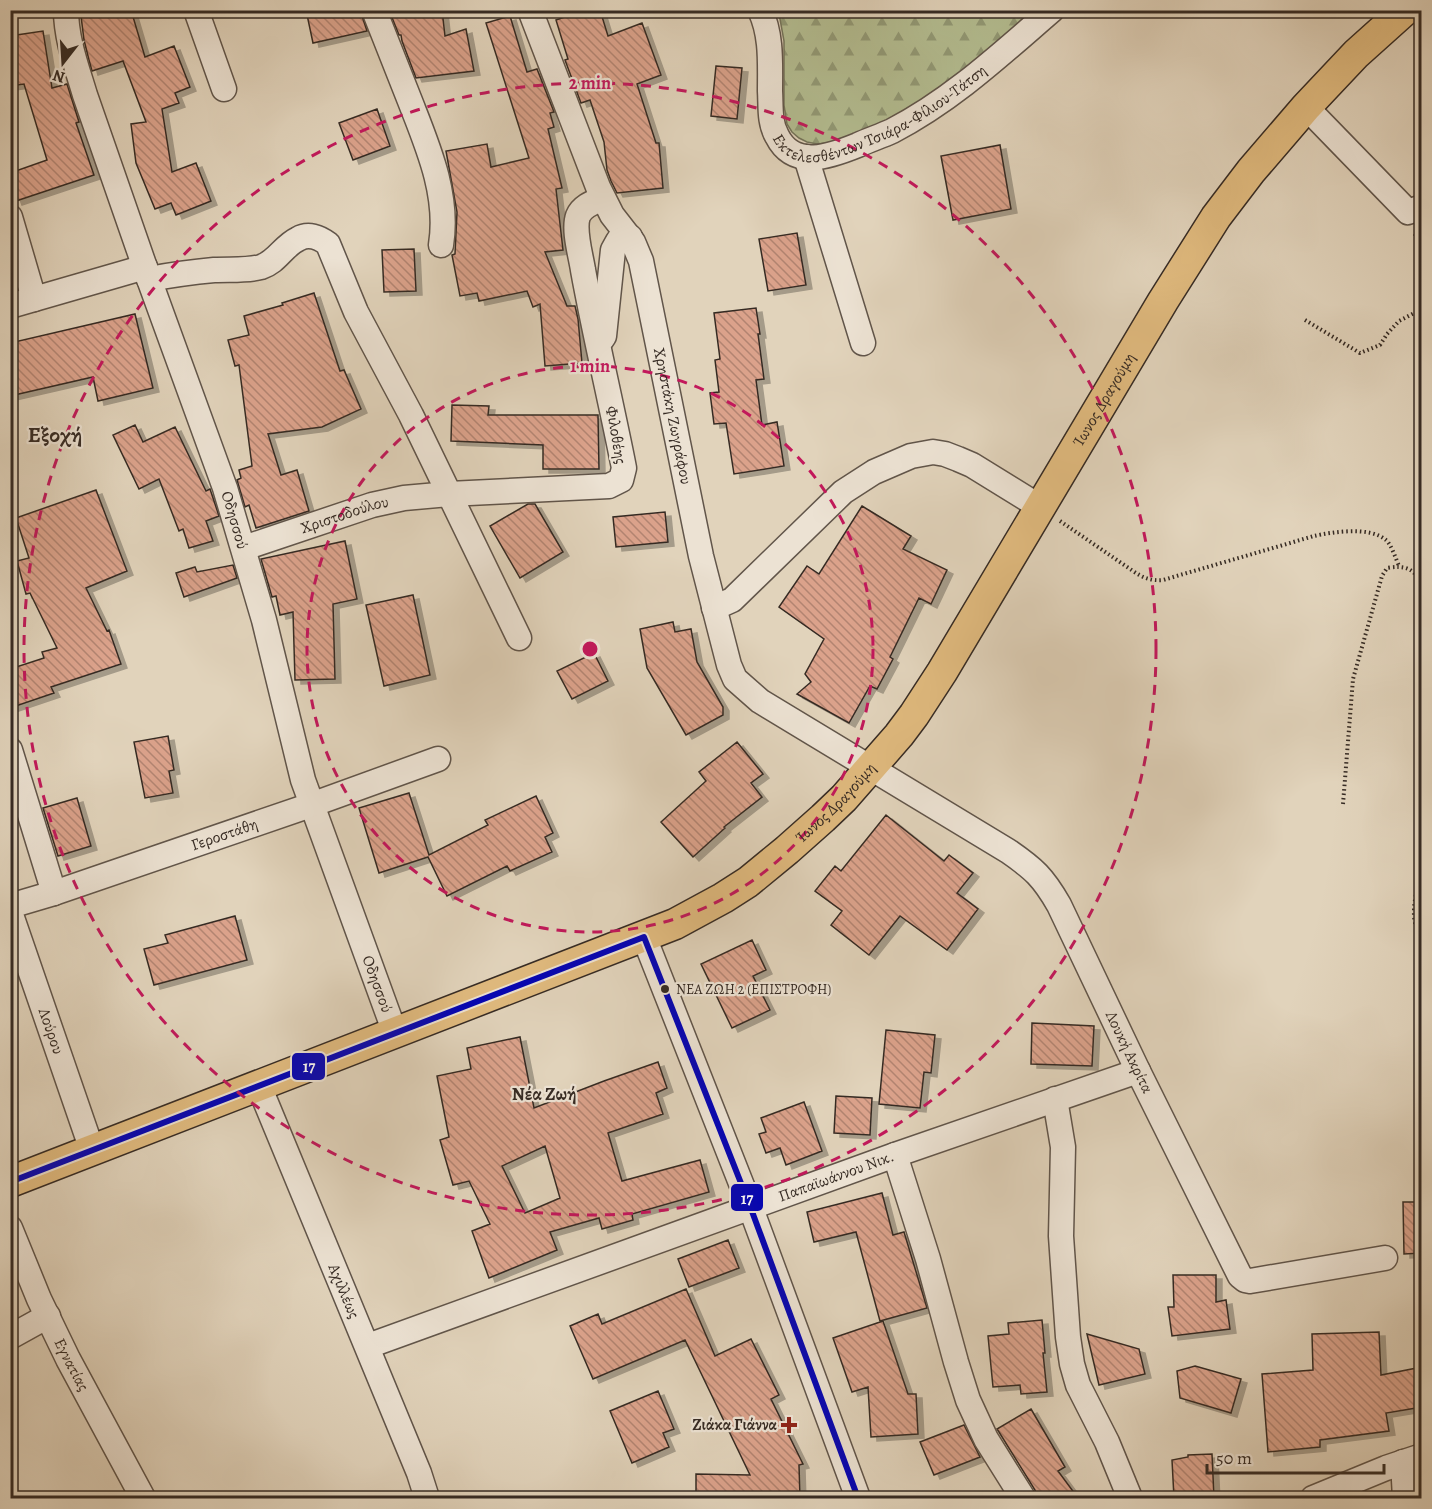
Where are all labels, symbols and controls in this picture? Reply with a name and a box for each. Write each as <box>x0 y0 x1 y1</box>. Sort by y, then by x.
north arrow <box>33 33 93 93</box>
street label: Εκτελεσθέντων Τσιάρα-Φίλιου-Τάτση <box>767 60 991 169</box>
text: N <box>50 64 68 89</box>
text: 2 min <box>569 71 611 95</box>
street label: Χρηστάκη Ζωγράφου <box>648 346 697 486</box>
street label: Ίωνος Δραγούμη <box>1068 349 1141 451</box>
text: 1 min <box>570 354 610 378</box>
street label: Φιλοθέης <box>600 404 632 466</box>
district label: Εξοχή <box>28 420 82 450</box>
street label: Οδησσού <box>215 488 253 552</box>
street label: Χριστοδούλου <box>298 491 391 539</box>
centre of rings <box>580 639 600 659</box>
street label: Ίωνος Δραγούμη <box>791 758 881 848</box>
street label: Γεροστάθη <box>188 813 261 856</box>
street label: Οδησσού <box>357 952 398 1016</box>
place label: ΝΕΑ ΖΩΗ 2 (ΕΠΙΣΤΡΟΦΗ) <box>676 980 832 999</box>
marker: ΝΕΑ ΖΩΗ 2 (ΕΠΙΣΤΡΟΦΗ) <box>659 983 671 995</box>
street label: Λούρου <box>33 1004 69 1057</box>
street label: Λουκή Ακρίτα <box>1100 1006 1159 1098</box>
line badge: 17 <box>291 1052 326 1081</box>
text: 17 <box>303 1056 315 1078</box>
district label: Νέα Ζωή <box>512 1082 576 1106</box>
street label: Παπαϊωάννου Νικ. <box>775 1145 897 1207</box>
line badge: 17 <box>730 1183 764 1212</box>
text: 17 <box>741 1188 753 1210</box>
street label: Αχιλλέως <box>322 1259 365 1322</box>
street label: Εγνατίας <box>49 1334 95 1395</box>
place label: Ζιάκα Γιάννα <box>692 1414 778 1436</box>
marker: Ζιάκα Γιάννα <box>782 1418 796 1432</box>
scale bar <box>1207 1437 1384 1475</box>
text: 50 m <box>1216 1446 1252 1470</box>

